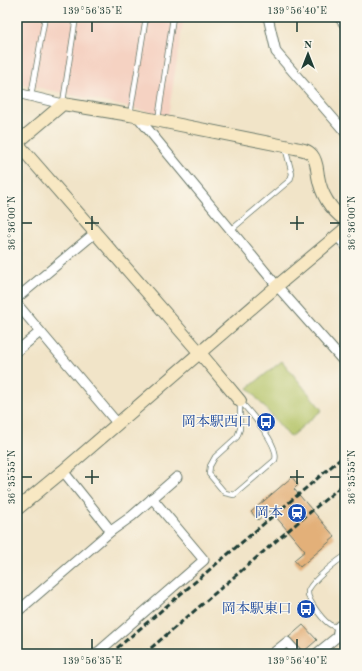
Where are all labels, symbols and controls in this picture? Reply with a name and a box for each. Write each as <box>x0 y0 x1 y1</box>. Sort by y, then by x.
text: 139°56'35"E <box>62 6 122 16</box>
text: 139°56'40"E <box>267 6 327 16</box>
north arrow <box>288 34 328 74</box>
text: N <box>304 40 313 51</box>
text: 36°36'00"N <box>7 195 17 250</box>
text: 36°36'00"N <box>347 195 357 250</box>
bus stop icon: 岡本駅西口 <box>255 411 277 433</box>
place label: 岡本駅西口 <box>182 414 252 429</box>
text: 36°35'55"N <box>7 449 17 504</box>
text: 36°35'55"N <box>347 449 357 504</box>
station icon: 岡本 <box>286 502 308 524</box>
place label: 岡本 <box>255 505 283 520</box>
bus stop icon: 岡本駅東口 <box>295 598 317 620</box>
place label: 岡本駅東口 <box>222 601 292 616</box>
text: 139°56'35"E <box>62 656 122 666</box>
text: 139°56'40"E <box>267 656 327 666</box>

